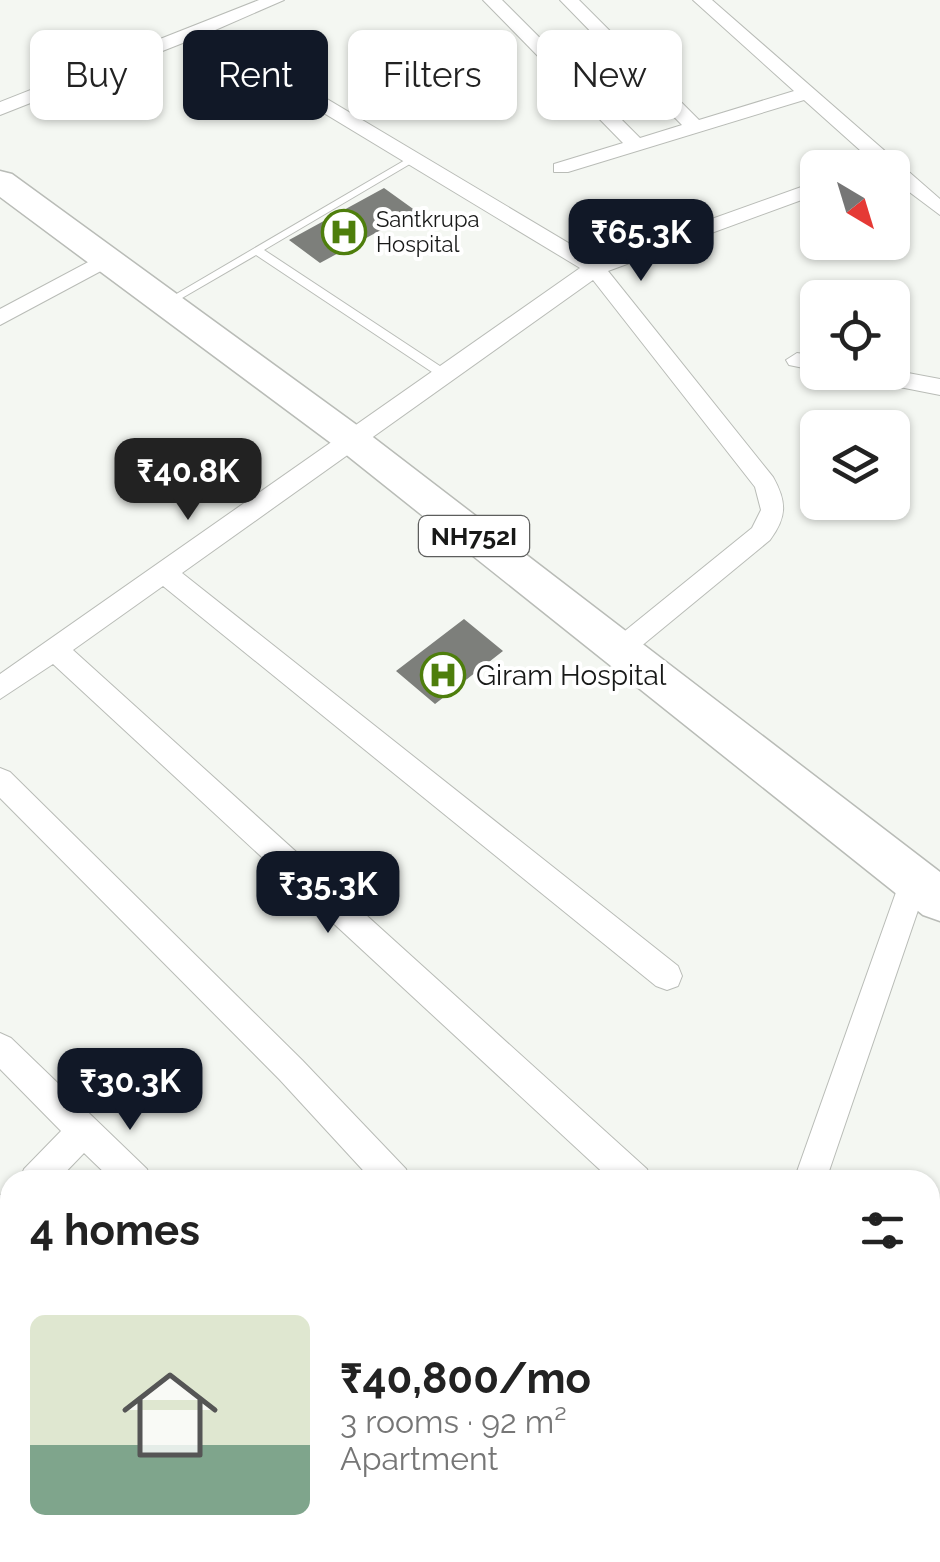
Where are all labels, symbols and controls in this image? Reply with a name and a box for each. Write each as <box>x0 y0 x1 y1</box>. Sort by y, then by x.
chip: Buy <box>30 30 163 120</box>
chip: Rent <box>183 30 328 120</box>
chip: Filters <box>348 30 517 120</box>
chip: New <box>537 30 682 120</box>
north arrow <box>800 150 910 260</box>
map controls <box>800 150 910 520</box>
pin: ₹65.3K <box>560 199 722 284</box>
place label: Santkrupa Hospital <box>376 206 479 257</box>
hospital icon: Santkrupa Hospital <box>321 209 367 255</box>
text: ₹65.3K <box>591 213 691 250</box>
button: locate <box>800 280 910 390</box>
button: layers <box>800 410 910 520</box>
pin: ₹40.8K <box>107 438 269 523</box>
text: ₹40.8K <box>137 452 239 489</box>
road number: NH752I <box>419 516 529 556</box>
hospital icon: Giram Hospital <box>420 652 466 698</box>
place label: Giram Hospital <box>476 659 667 692</box>
pin: ₹35.3K <box>247 851 409 936</box>
text: ₹35.3K <box>278 865 378 902</box>
pin: ₹30.3K <box>49 1048 211 1133</box>
text: ₹30.3K <box>79 1062 181 1099</box>
icon: filters <box>855 1203 910 1258</box>
text: 4 homes <box>30 1206 200 1255</box>
text: ₹40,800/mo <box>340 1354 591 1403</box>
icon: home <box>110 1355 230 1475</box>
text: 3 rooms · 92 m² <box>340 1403 567 1440</box>
text: Apartment <box>340 1440 498 1477</box>

